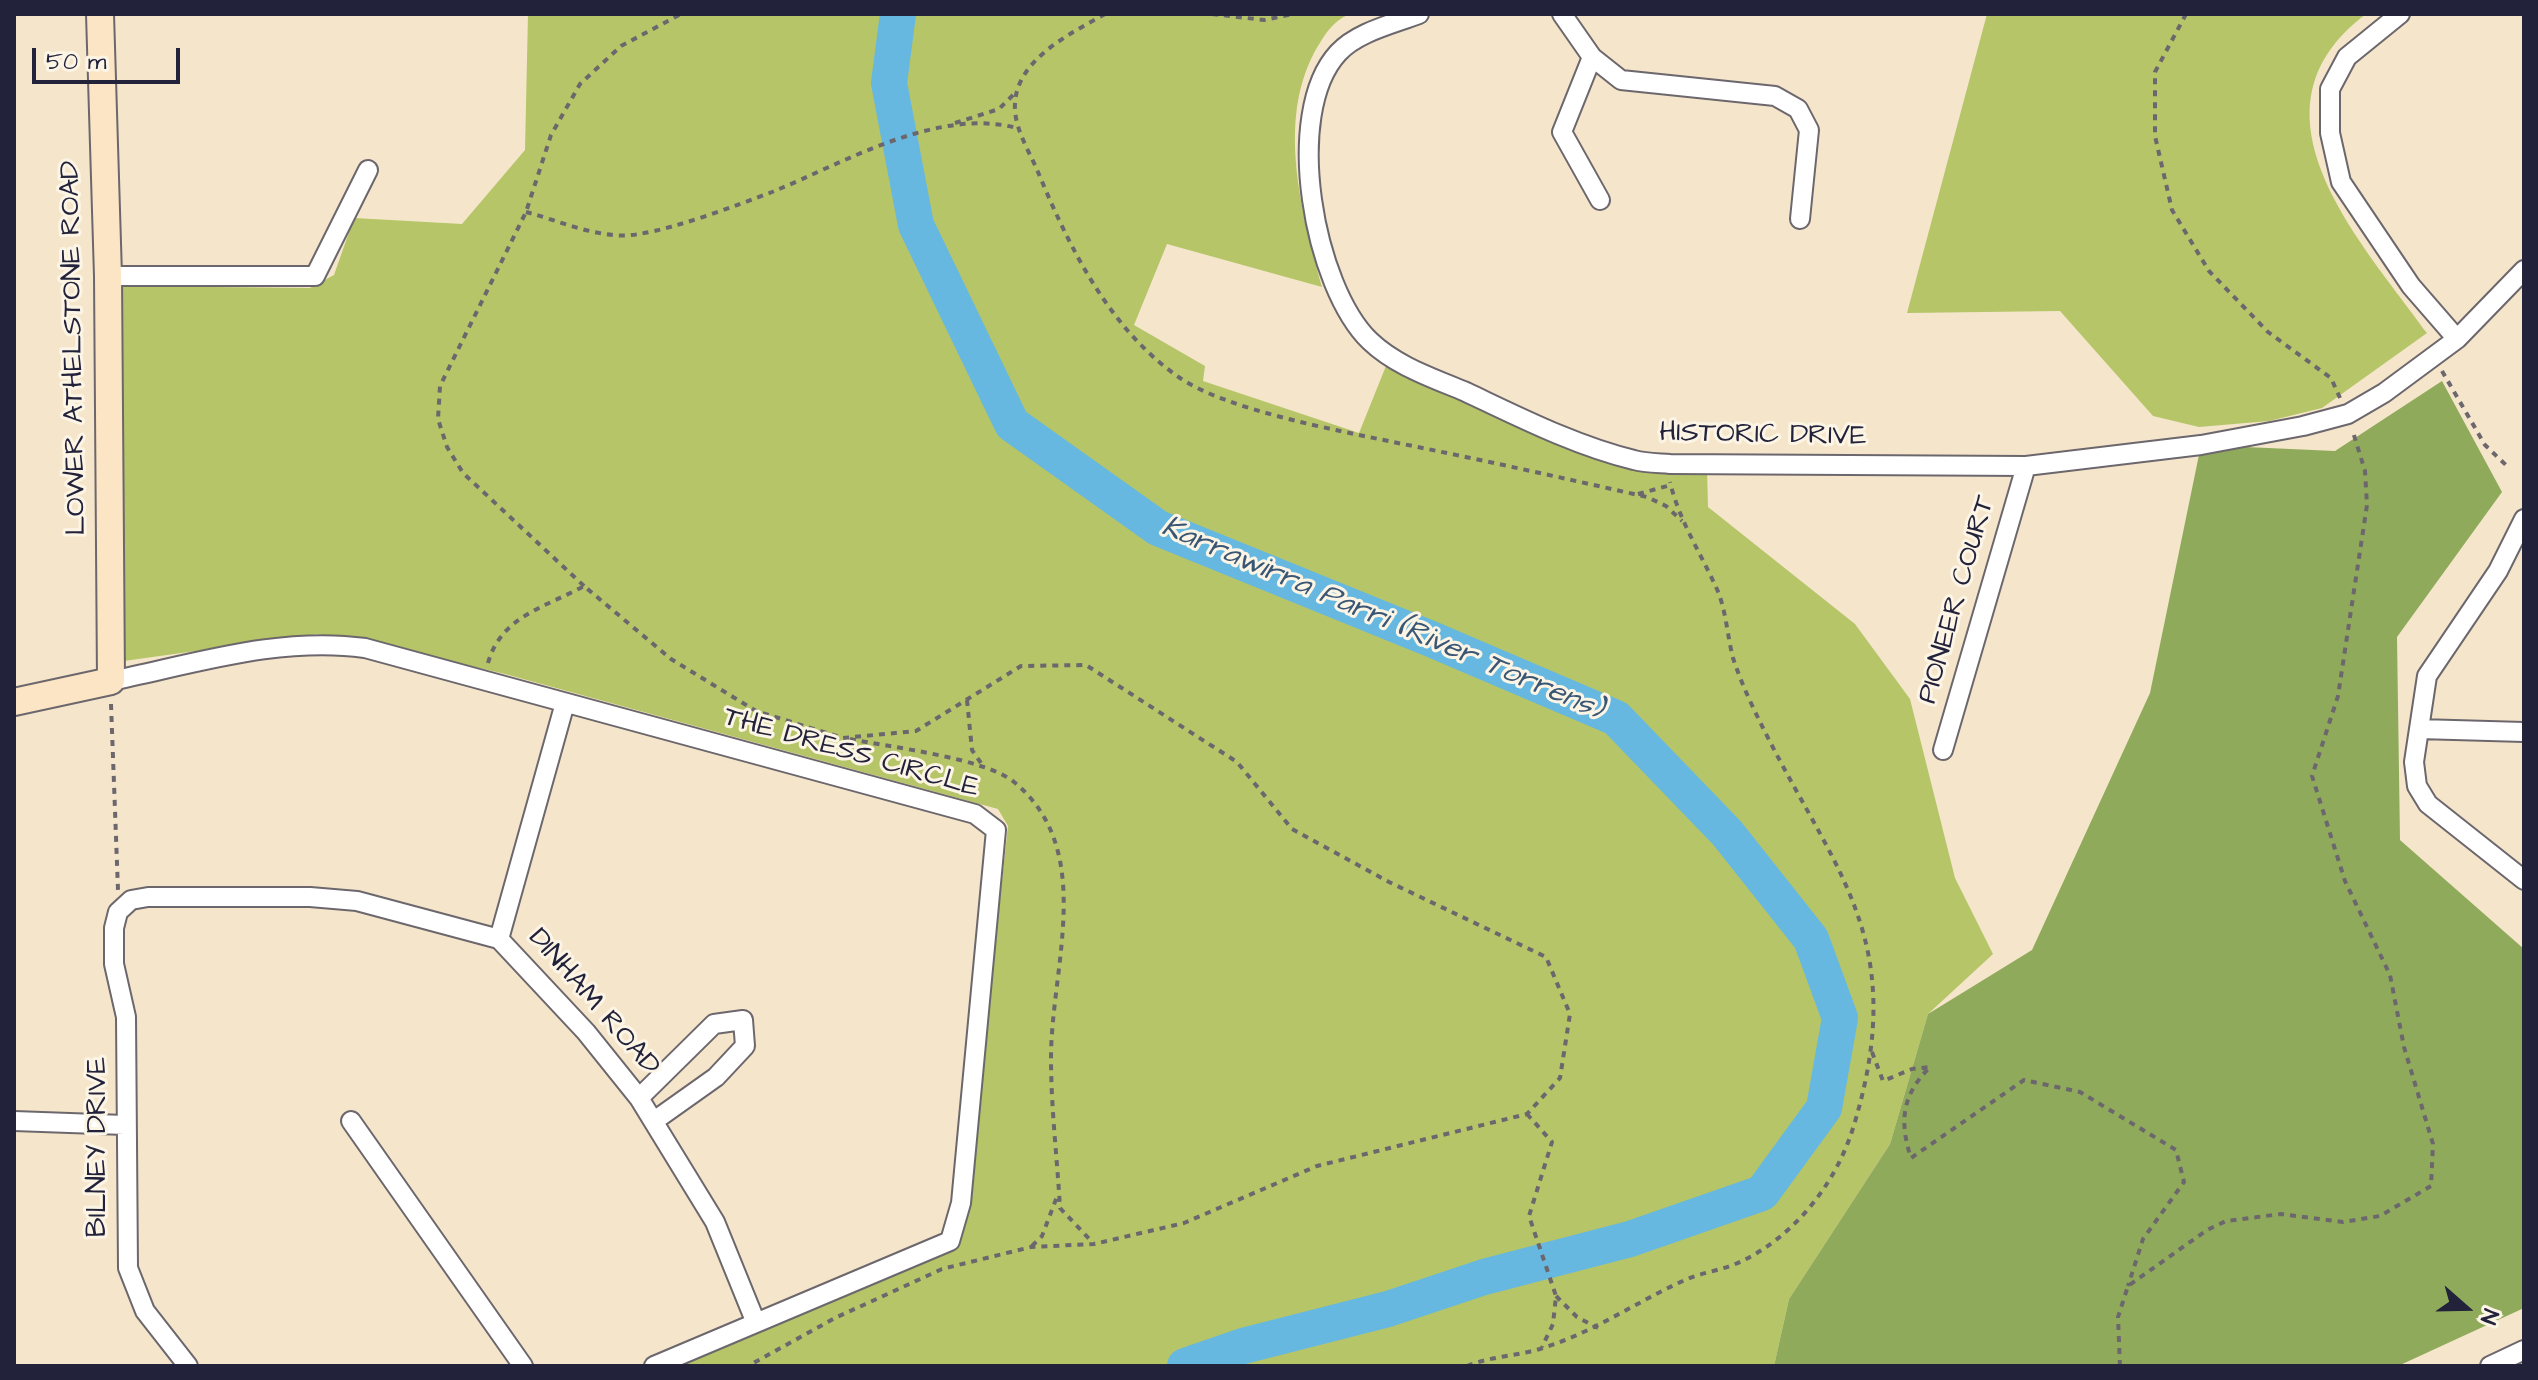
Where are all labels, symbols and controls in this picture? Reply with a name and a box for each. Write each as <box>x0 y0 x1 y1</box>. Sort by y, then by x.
scale bar <box>36 32 184 82</box>
text: 50 m <box>46 45 106 79</box>
street label: LOWER ATHELSTONE ROAD <box>55 160 95 536</box>
street label: HISTORIC DRIVE <box>1659 417 1867 455</box>
street label: PIONEER COURT <box>1912 492 2004 708</box>
water label: Karrawirra Parri (River Torrens) <box>1156 510 1608 730</box>
street label: THE DRESS CIRCLE <box>720 701 982 807</box>
street label: DINHAM ROAD <box>520 923 666 1083</box>
street label: BILNEY DRIVE <box>82 1057 116 1237</box>
north arrow <box>2426 1268 2506 1348</box>
text: N <box>2472 1305 2506 1328</box>

